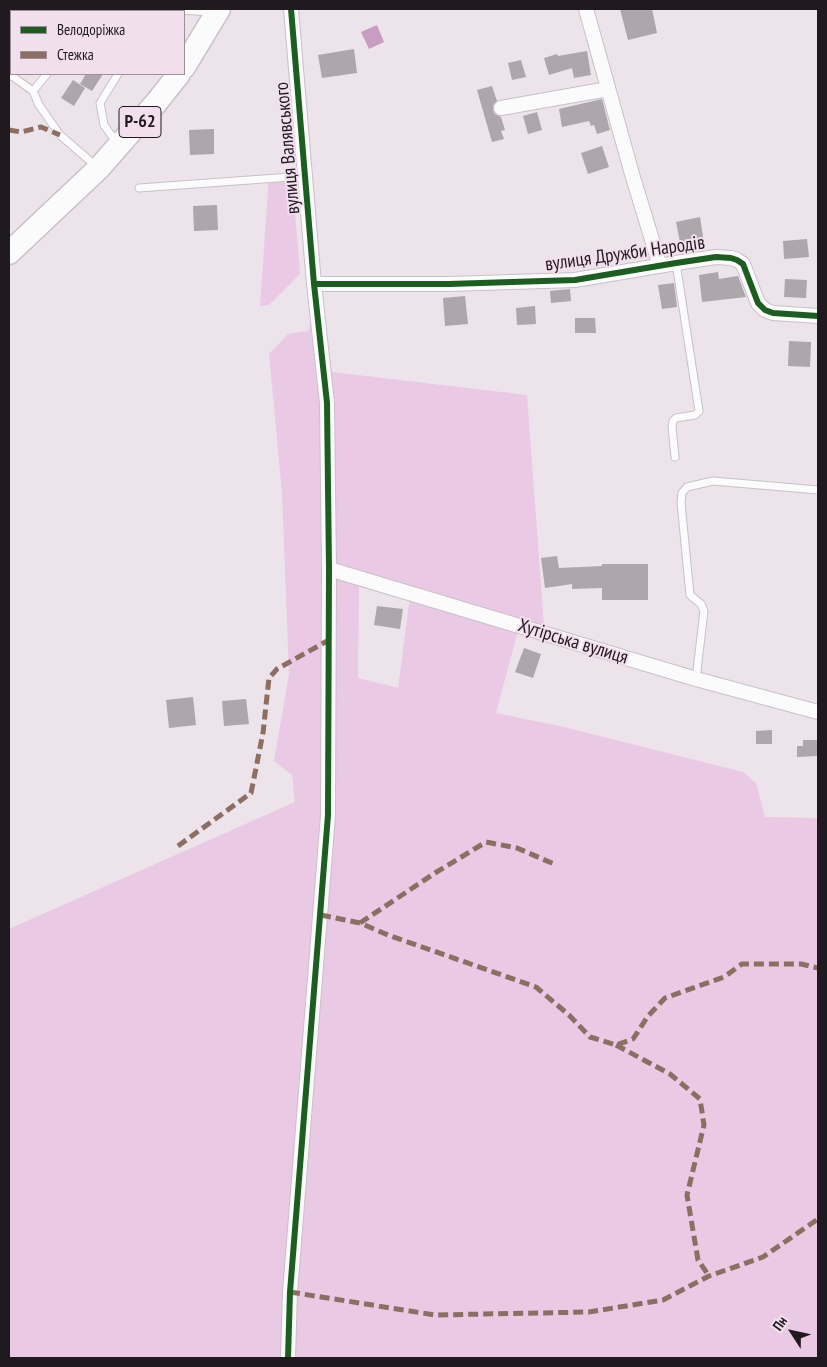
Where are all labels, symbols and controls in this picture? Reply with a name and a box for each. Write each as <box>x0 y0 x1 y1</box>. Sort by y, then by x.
legend <box>10 10 185 75</box>
text: Велодоріжка <box>57 20 125 39</box>
text: Стежка <box>57 45 94 64</box>
street label: вулиця Валявського <box>271 81 305 215</box>
road number: Р-62 <box>119 106 161 138</box>
street label: вулиця Дружби Народів <box>544 232 706 276</box>
street label: Хутірська вулиця <box>515 614 631 670</box>
north arrow <box>767 1307 817 1357</box>
text: Пн <box>768 1313 791 1334</box>

